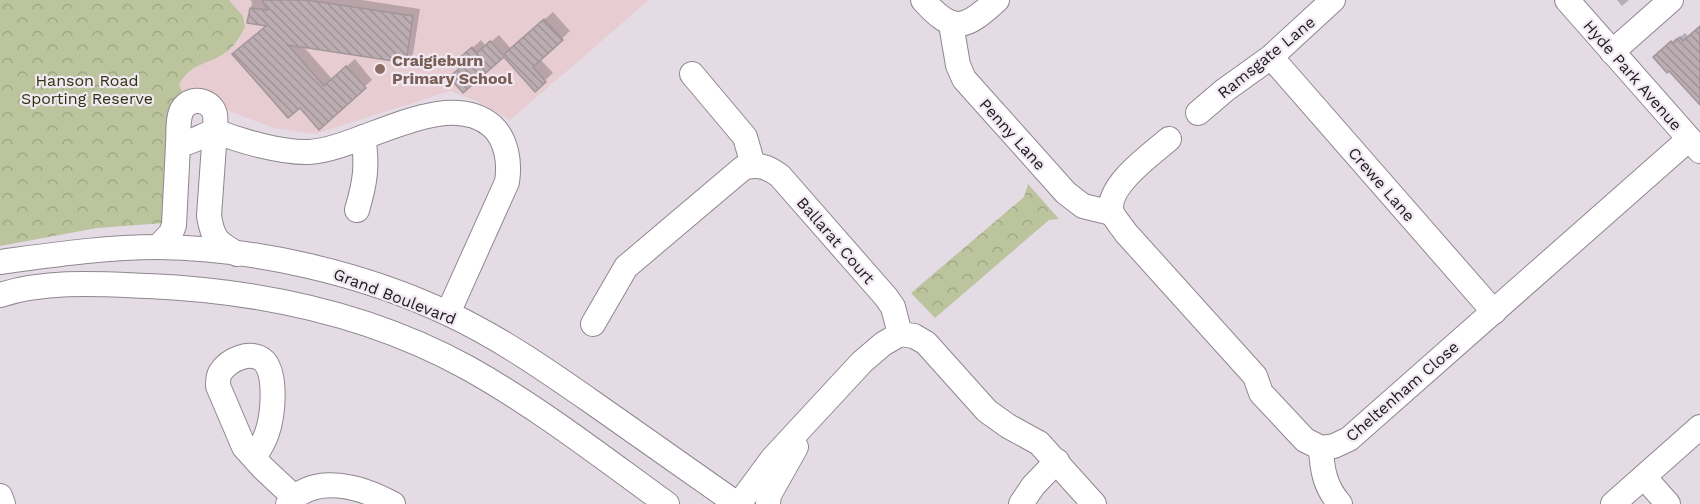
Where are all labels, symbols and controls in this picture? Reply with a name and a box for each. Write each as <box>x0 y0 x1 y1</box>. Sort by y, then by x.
street label: Ramsgate Lane <box>1214 12 1319 102</box>
street label: Hyde Park Avenue <box>1579 16 1686 134</box>
place label: Craigieburn Primary School <box>392 51 513 88</box>
marker: Craigieburn Primary School <box>373 62 387 76</box>
park label: Hanson Road Sporting Reserve <box>21 71 153 108</box>
street label: Penny Lane <box>976 95 1050 174</box>
street label: Crewe Lane <box>1344 143 1419 225</box>
street label: Ballarat Court <box>793 193 879 288</box>
street label: Grand Boulevard <box>331 264 459 329</box>
street label: Cheltenham Close <box>1342 337 1463 446</box>

